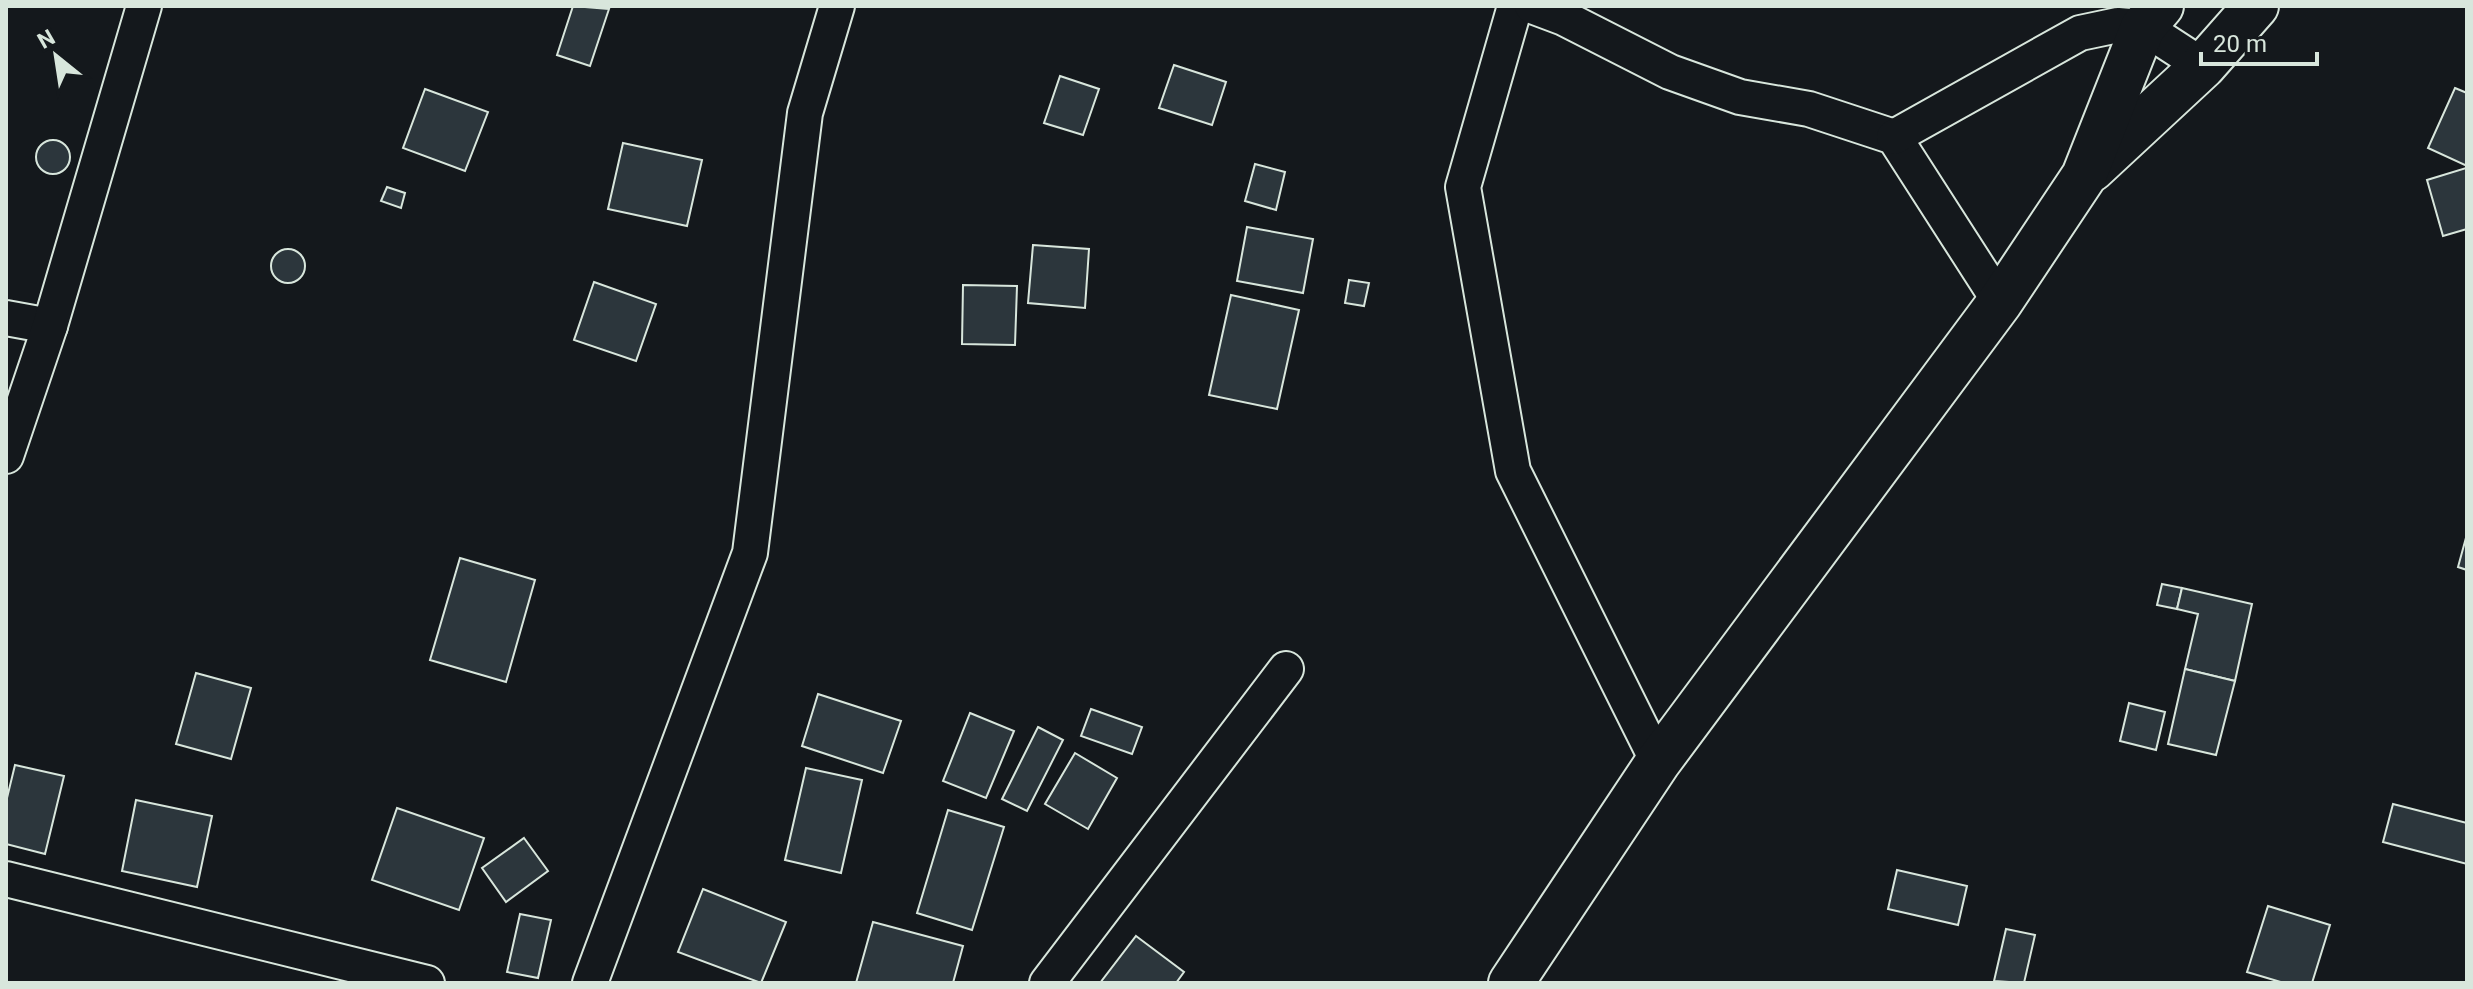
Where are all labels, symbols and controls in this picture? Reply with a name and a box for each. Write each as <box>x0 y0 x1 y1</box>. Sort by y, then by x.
north arrow <box>16 16 96 96</box>
scale bar <box>2201 16 2317 66</box>
text: N <box>33 24 59 54</box>
text: 20 m <box>2213 30 2267 58</box>

